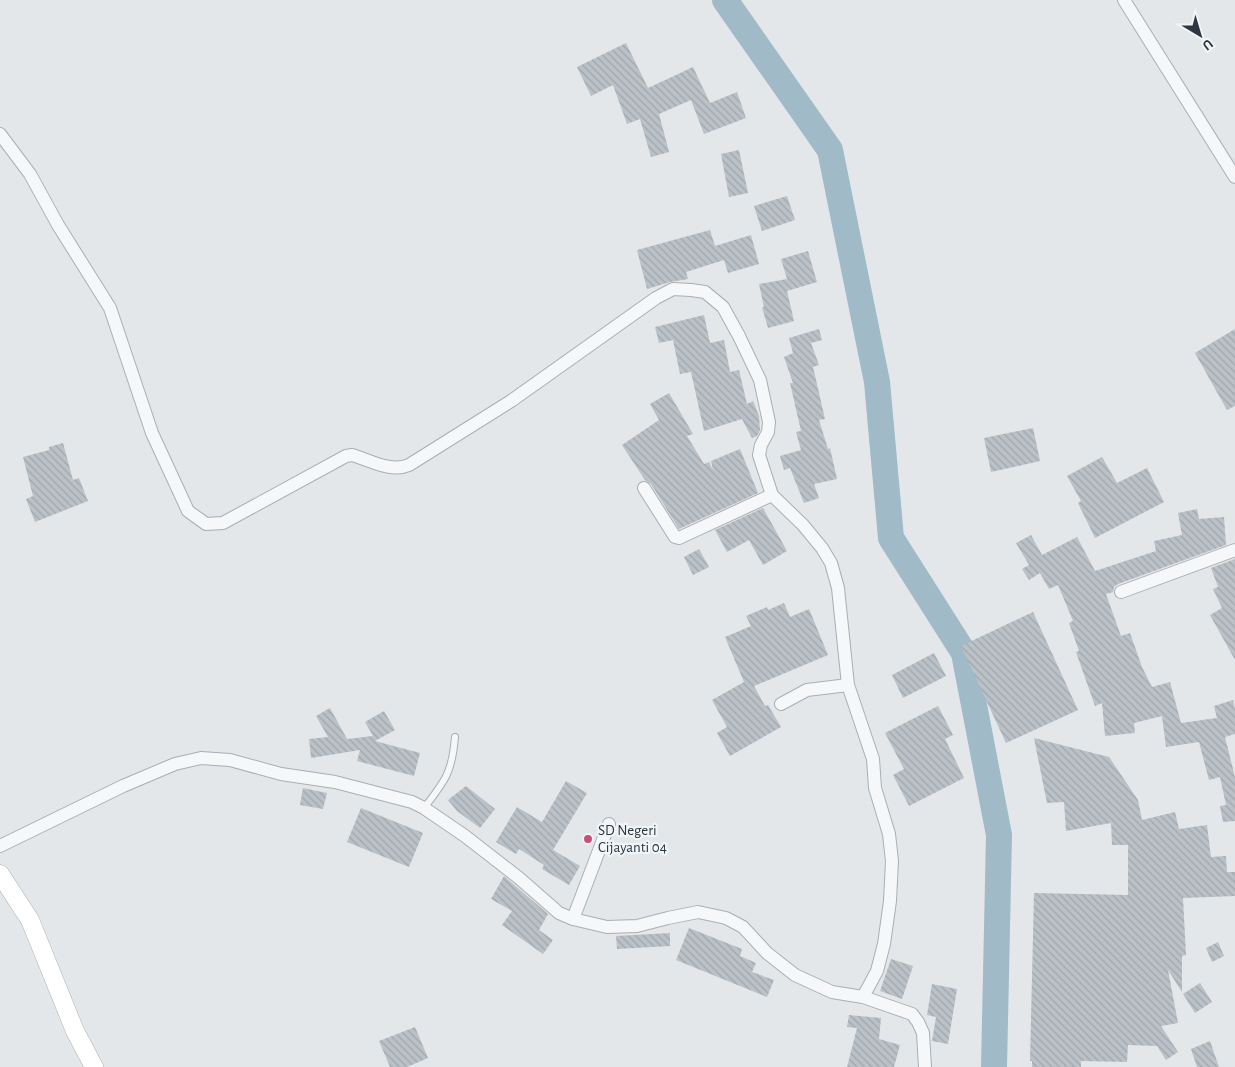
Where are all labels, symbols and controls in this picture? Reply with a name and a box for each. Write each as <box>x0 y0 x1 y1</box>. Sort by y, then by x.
north arrow <box>1175 10 1225 60</box>
text: U <box>1200 36 1215 53</box>
place label: SD Negeri Cijayanti 04 <box>598 823 667 855</box>
marker: SD Negeri Cijayanti 04 <box>582 833 594 845</box>

